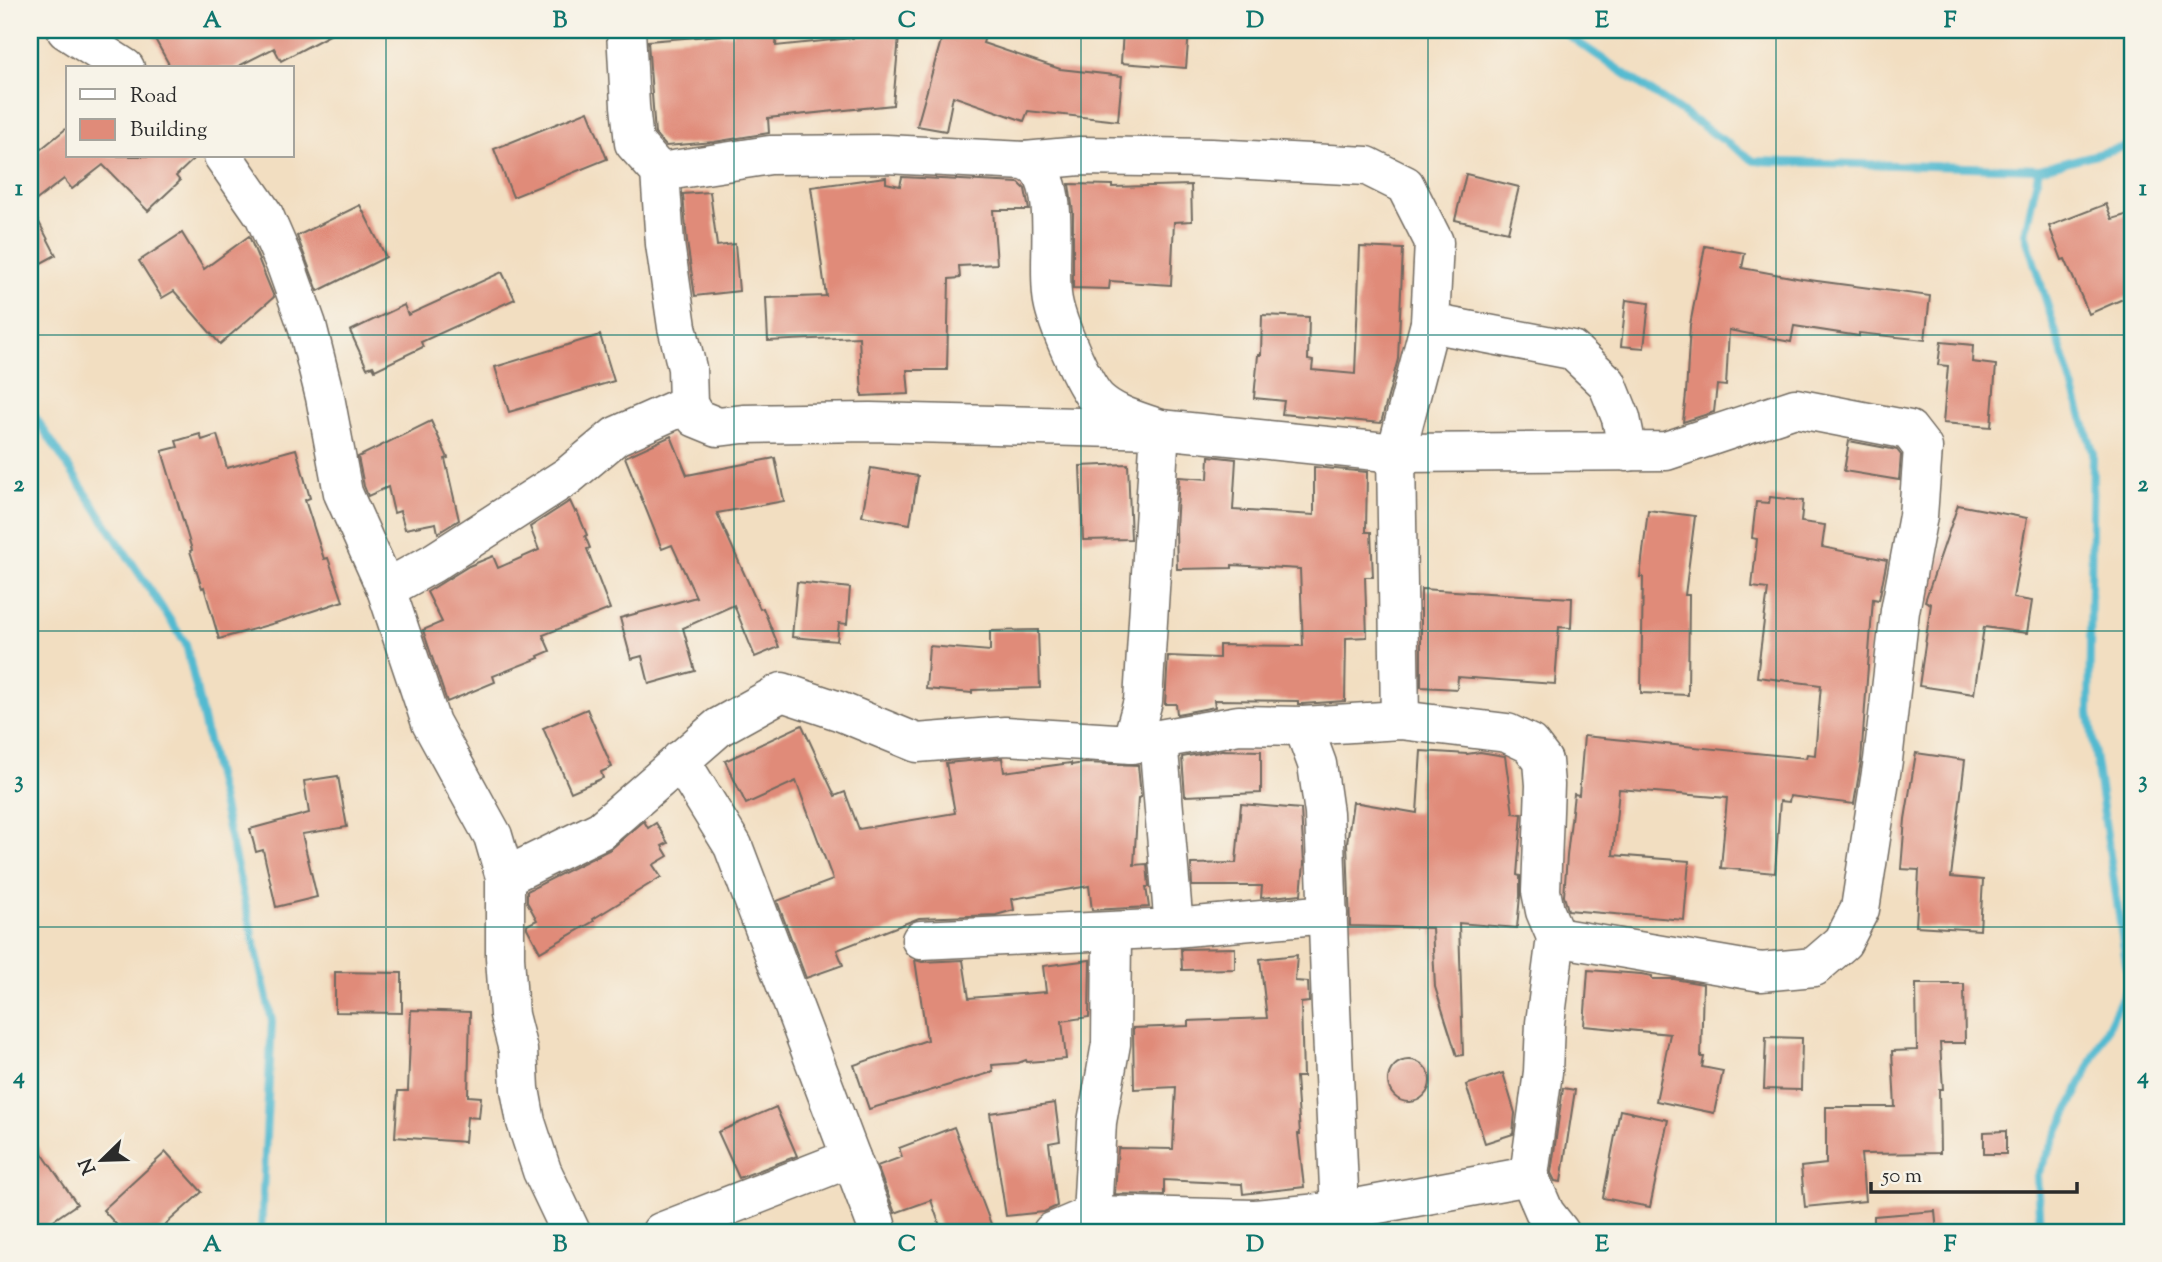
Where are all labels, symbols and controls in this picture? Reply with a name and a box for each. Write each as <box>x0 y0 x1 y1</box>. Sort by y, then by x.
text: A <box>203 5 222 38</box>
text: B <box>553 5 568 38</box>
text: C <box>898 5 916 38</box>
text: D <box>1246 5 1264 38</box>
text: E <box>1595 5 1609 38</box>
text: F <box>1944 5 1957 38</box>
legend <box>66 66 294 158</box>
text: Road <box>130 82 177 112</box>
text: Building <box>130 116 207 146</box>
text: 1 <box>15 173 23 206</box>
text: 1 <box>2139 173 2147 206</box>
text: 2 <box>14 469 25 502</box>
text: 2 <box>2138 469 2149 502</box>
text: 3 <box>14 765 24 798</box>
text: 3 <box>2138 765 2148 798</box>
text: 4 <box>12 1061 25 1094</box>
text: 4 <box>2136 1061 2149 1094</box>
north arrow <box>66 1126 136 1196</box>
scale bar <box>1871 1150 2078 1194</box>
text: N <box>73 1153 104 1178</box>
text: 50 m <box>1881 1162 1922 1192</box>
text: A <box>203 1229 222 1262</box>
text: B <box>553 1229 568 1262</box>
text: C <box>898 1229 916 1262</box>
text: D <box>1246 1229 1264 1262</box>
text: E <box>1595 1229 1609 1262</box>
text: F <box>1944 1229 1957 1262</box>

